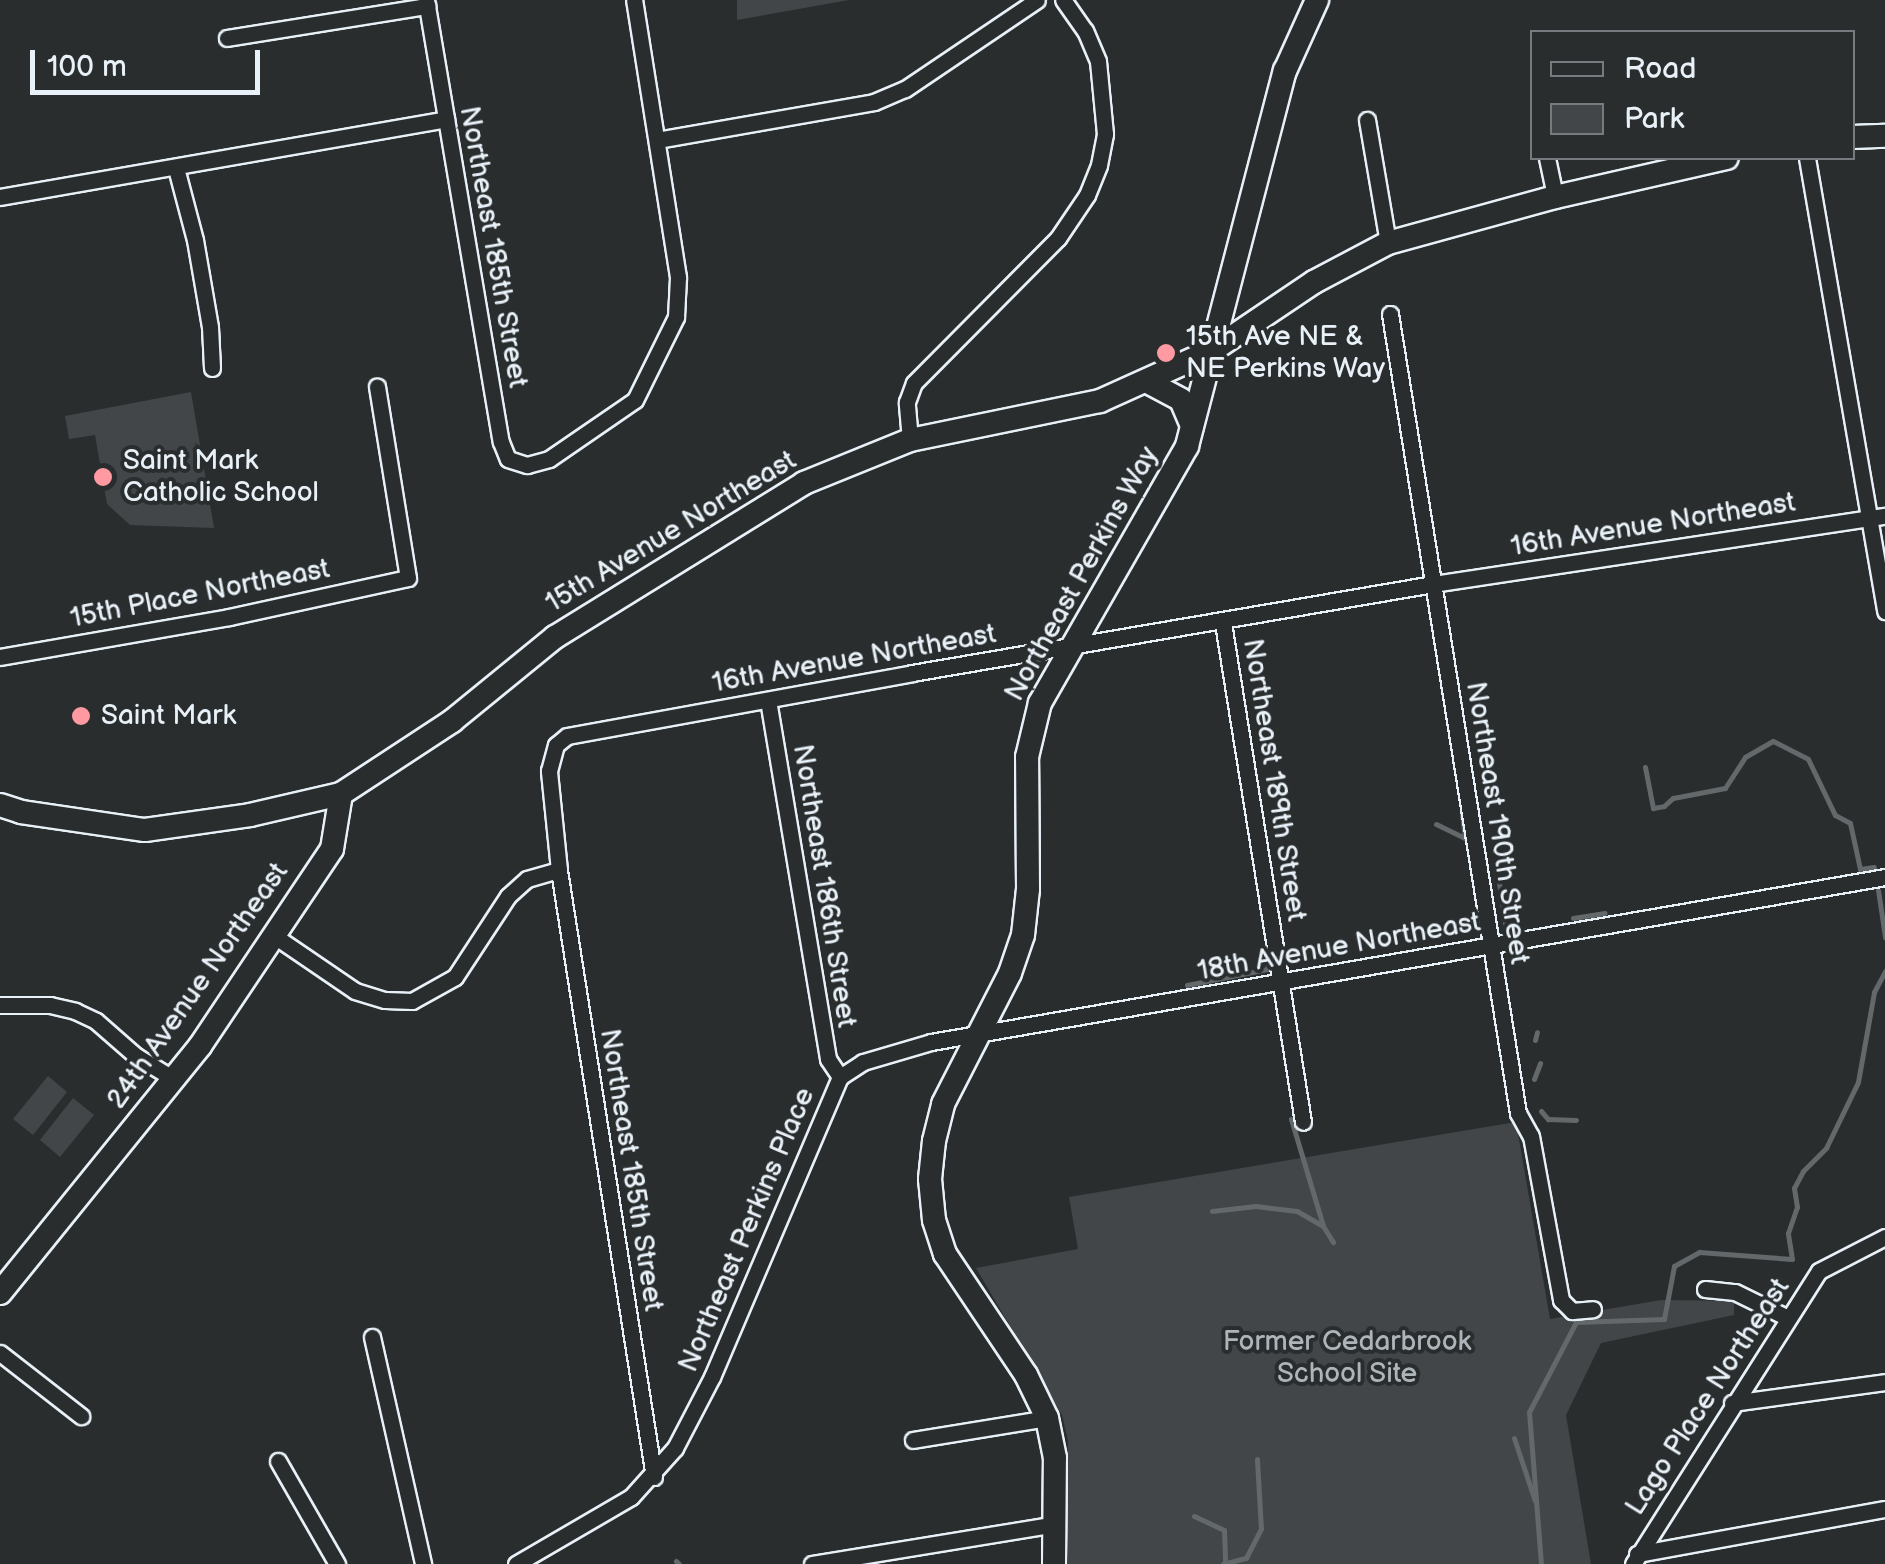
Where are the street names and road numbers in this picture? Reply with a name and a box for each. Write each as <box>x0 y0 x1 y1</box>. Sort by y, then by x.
street label: Northeast 185th Street <box>452 103 534 391</box>
street label: Northeast Perkins Way <box>998 440 1166 708</box>
street label: 15th Avenue Northeast <box>540 444 802 620</box>
street label: 16th Avenue Northeast <box>1508 486 1798 564</box>
street label: 15th Place Northeast <box>67 552 333 636</box>
street label: 16th Avenue Northeast <box>710 617 998 701</box>
street label: Northeast 189th Street <box>1235 636 1313 924</box>
street label: Northeast 190th Street <box>1458 679 1536 967</box>
street label: Northeast 186th Street <box>785 742 863 1030</box>
street label: 24th Avenue Northeast <box>100 856 296 1116</box>
street label: 18th Avenue Northeast <box>1195 906 1483 988</box>
street label: Northeast 185th Street <box>592 1026 670 1314</box>
street label: Northeast Perkins Place <box>672 1083 822 1377</box>
street label: Lago Place Northeast <box>1619 1272 1797 1522</box>

